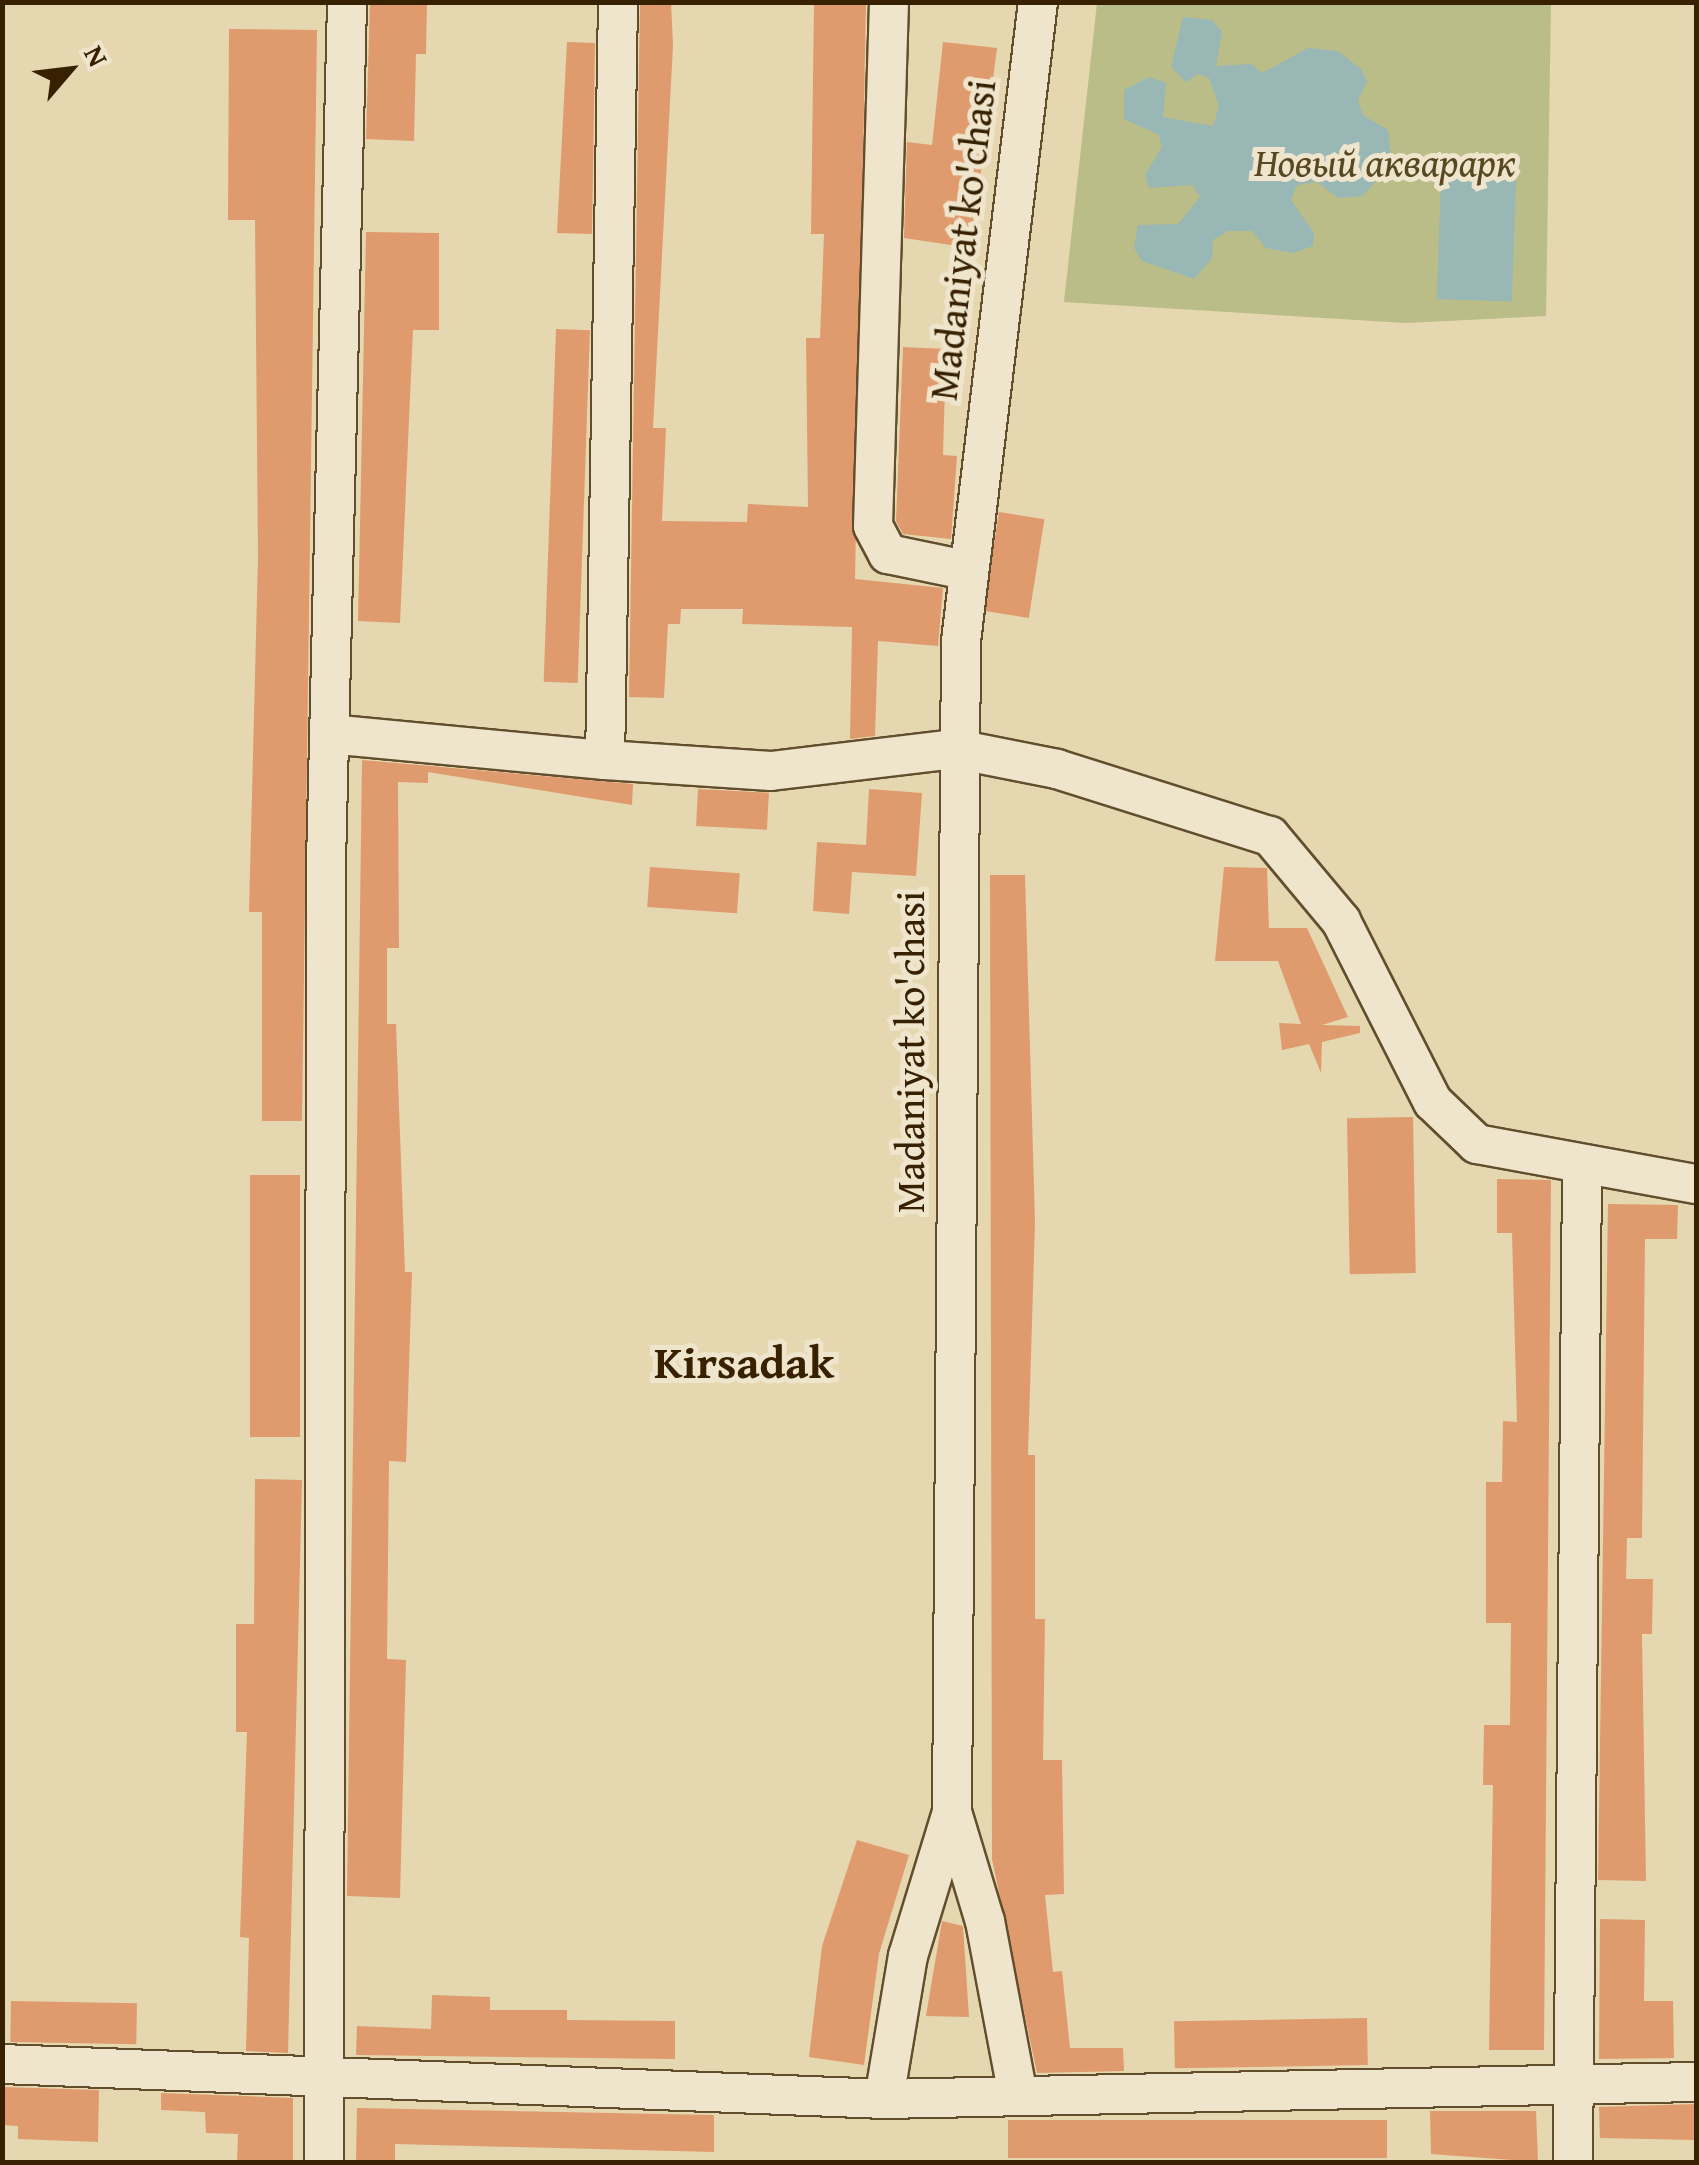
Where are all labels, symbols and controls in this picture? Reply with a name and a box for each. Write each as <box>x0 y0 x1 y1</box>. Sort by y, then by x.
north arrow <box>20 20 120 120</box>
text: N <box>74 38 119 74</box>
street label: Madaniyat ko'chasi <box>919 77 1005 403</box>
park label: Новый акварарк <box>1254 138 1516 186</box>
street label: Madaniyat ko'chasi <box>886 891 934 1213</box>
district label: Kirsadak <box>654 1335 834 1389</box>

